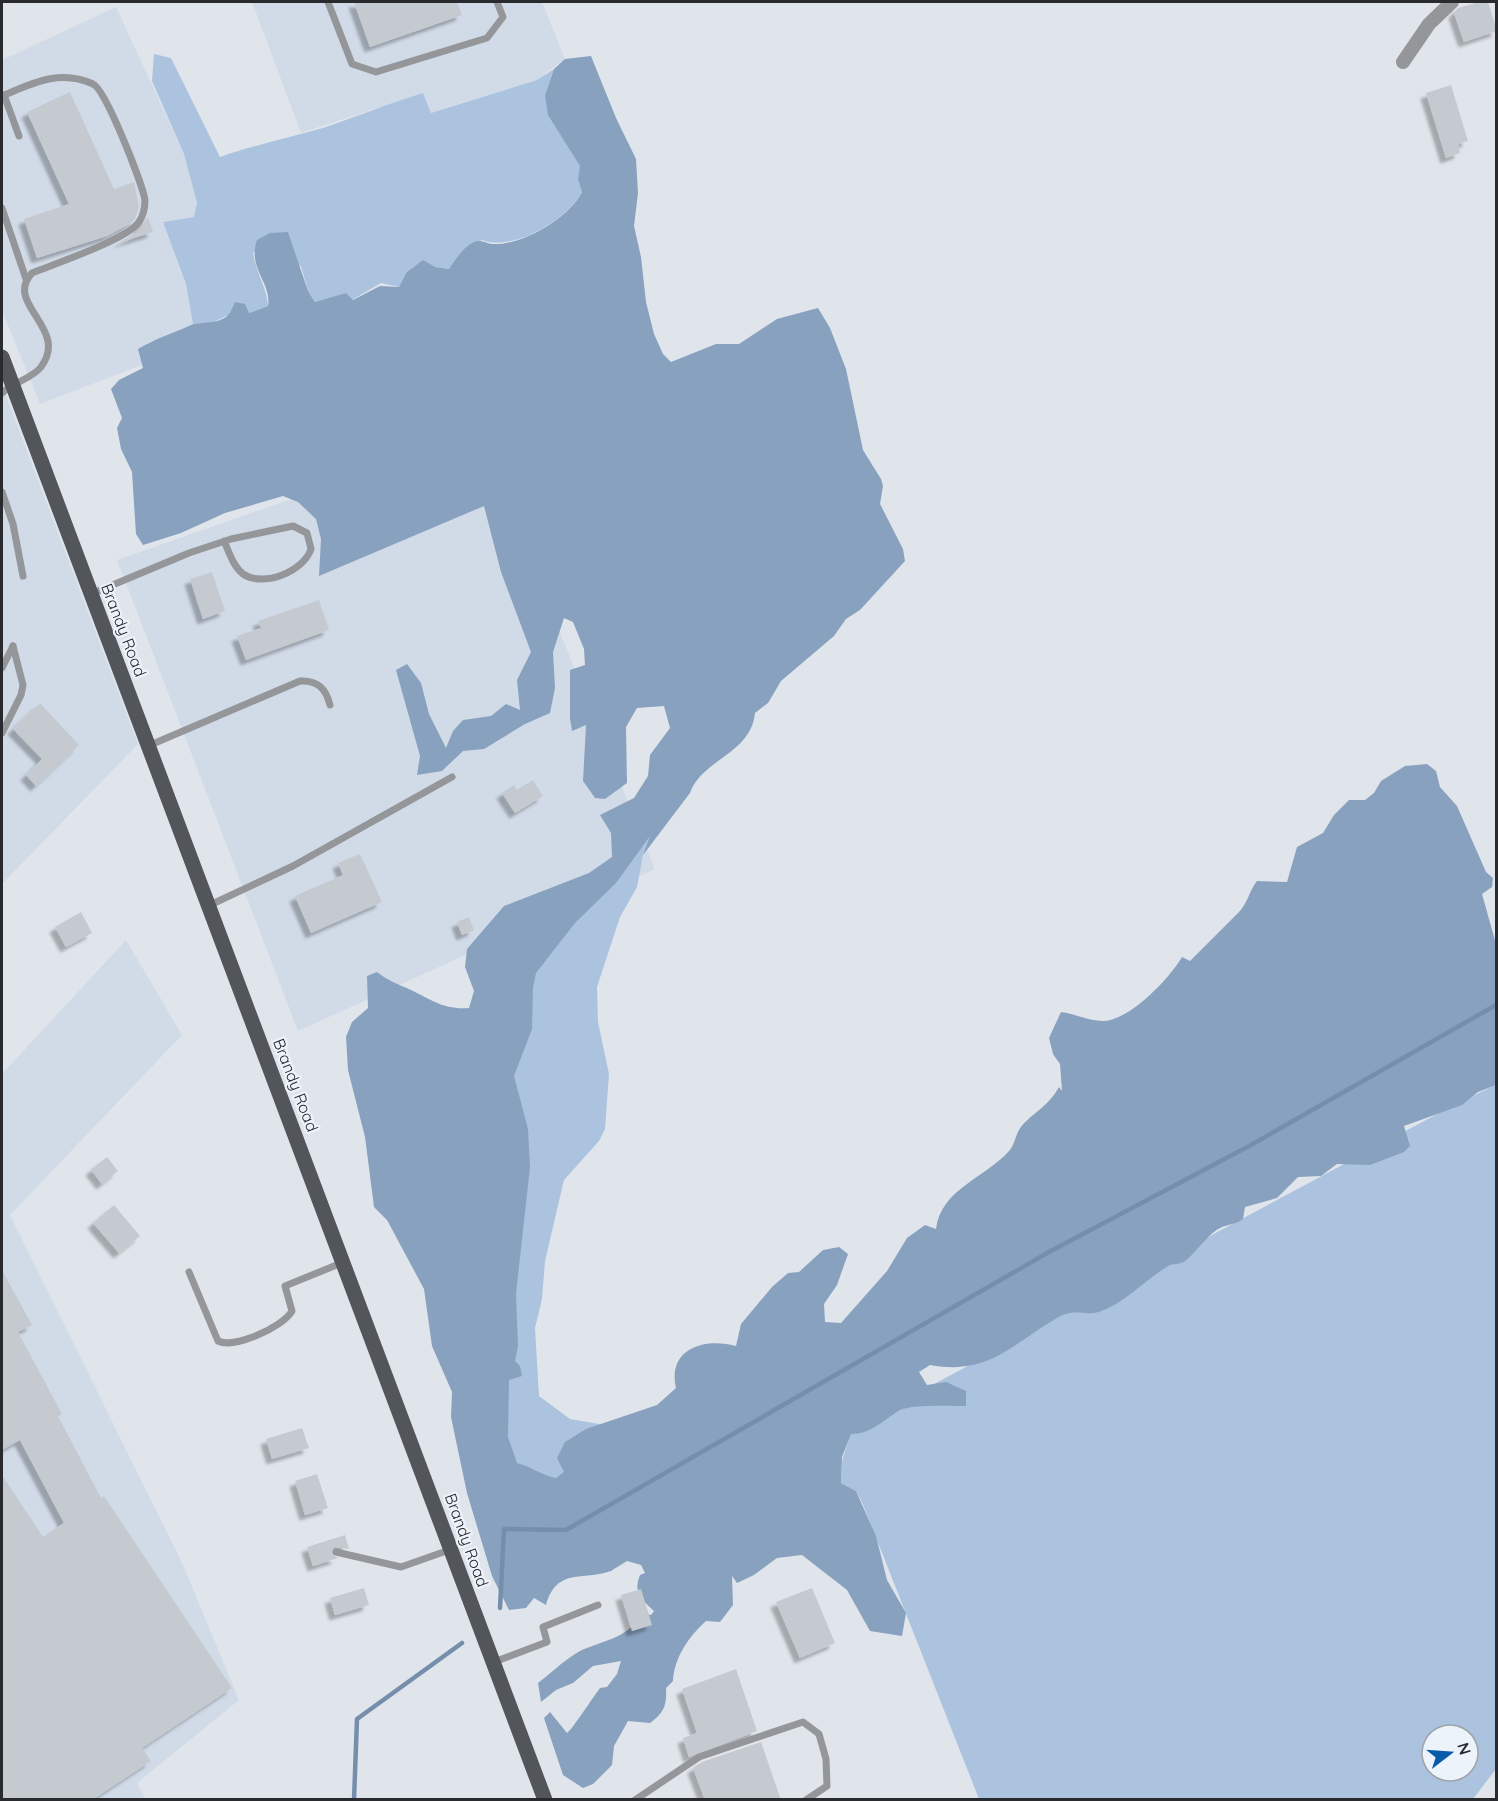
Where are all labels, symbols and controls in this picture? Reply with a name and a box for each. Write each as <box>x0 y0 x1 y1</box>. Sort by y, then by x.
street label: Brandy Road <box>97 581 151 679</box>
street label: Brandy Road <box>269 1036 323 1134</box>
street label: Brandy Road <box>441 1490 493 1590</box>
north arrow <box>1420 1723 1480 1783</box>
text: N <box>1453 1740 1476 1757</box>

